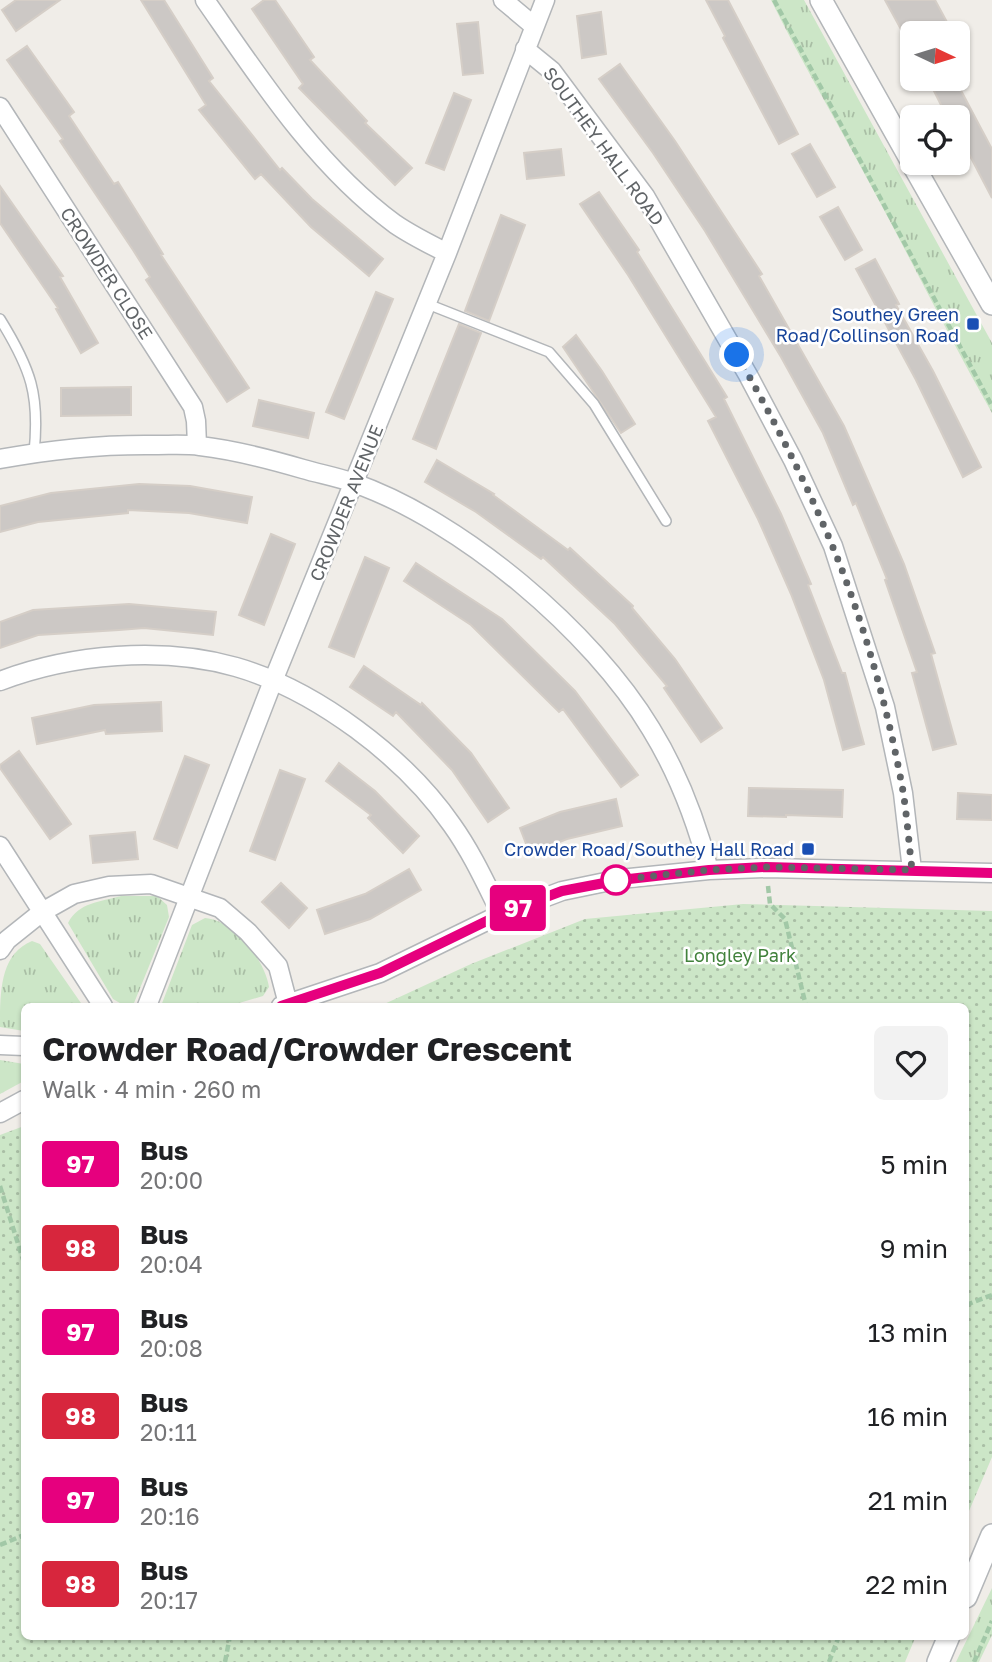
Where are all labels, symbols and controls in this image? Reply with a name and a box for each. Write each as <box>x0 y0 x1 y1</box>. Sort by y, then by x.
north arrow <box>900 21 970 91</box>
map controls <box>900 21 970 175</box>
street label: SOUTHEY HALL ROAD <box>539 62 669 230</box>
button: locate <box>900 105 970 175</box>
street label: CROWDER CLOSE <box>56 203 158 343</box>
place label: Southey Green Road/Collinson Road <box>776 303 959 346</box>
marker: Southey Green Road/Collinson Road <box>965 316 981 332</box>
your location <box>719 337 754 372</box>
street label: CROWDER AVENUE <box>305 422 387 584</box>
place label: Crowder Road/Southey Hall Road <box>504 838 794 860</box>
marker: Crowder Road/Southey Hall Road <box>800 841 816 857</box>
unlabelled marker <box>601 865 631 895</box>
line badge: 97 <box>486 885 550 931</box>
text: 97 <box>504 893 532 922</box>
park label: Longley Park <box>684 944 796 966</box>
button: heart <box>874 1026 948 1100</box>
text: Crowder Road/Crowder Crescent <box>42 1029 572 1068</box>
text: Walk · 4 min · 260 m <box>42 1075 261 1103</box>
text: Bus <box>140 1135 188 1166</box>
text: 97 <box>66 1149 95 1178</box>
text: 5 min <box>880 1149 948 1180</box>
text: 20:00 <box>140 1166 203 1194</box>
text: Bus <box>140 1219 188 1250</box>
text: 98 <box>65 1233 96 1262</box>
text: 9 min <box>880 1233 948 1264</box>
text: 20:04 <box>140 1250 203 1278</box>
text: Bus <box>140 1303 188 1334</box>
text: 97 <box>66 1317 95 1346</box>
text: 13 min <box>868 1317 948 1348</box>
text: 20:08 <box>140 1334 203 1362</box>
text: Bus <box>140 1387 188 1418</box>
text: 98 <box>65 1401 96 1430</box>
text: 16 min <box>867 1401 948 1432</box>
text: 20:11 <box>140 1418 197 1446</box>
text: Bus <box>140 1471 188 1502</box>
text: 97 <box>66 1485 95 1514</box>
text: 21 min <box>868 1485 948 1516</box>
text: 20:16 <box>140 1502 200 1530</box>
text: Bus <box>140 1555 188 1586</box>
text: 98 <box>65 1569 96 1598</box>
text: 22 min <box>865 1569 948 1600</box>
text: 20:17 <box>140 1586 198 1614</box>

